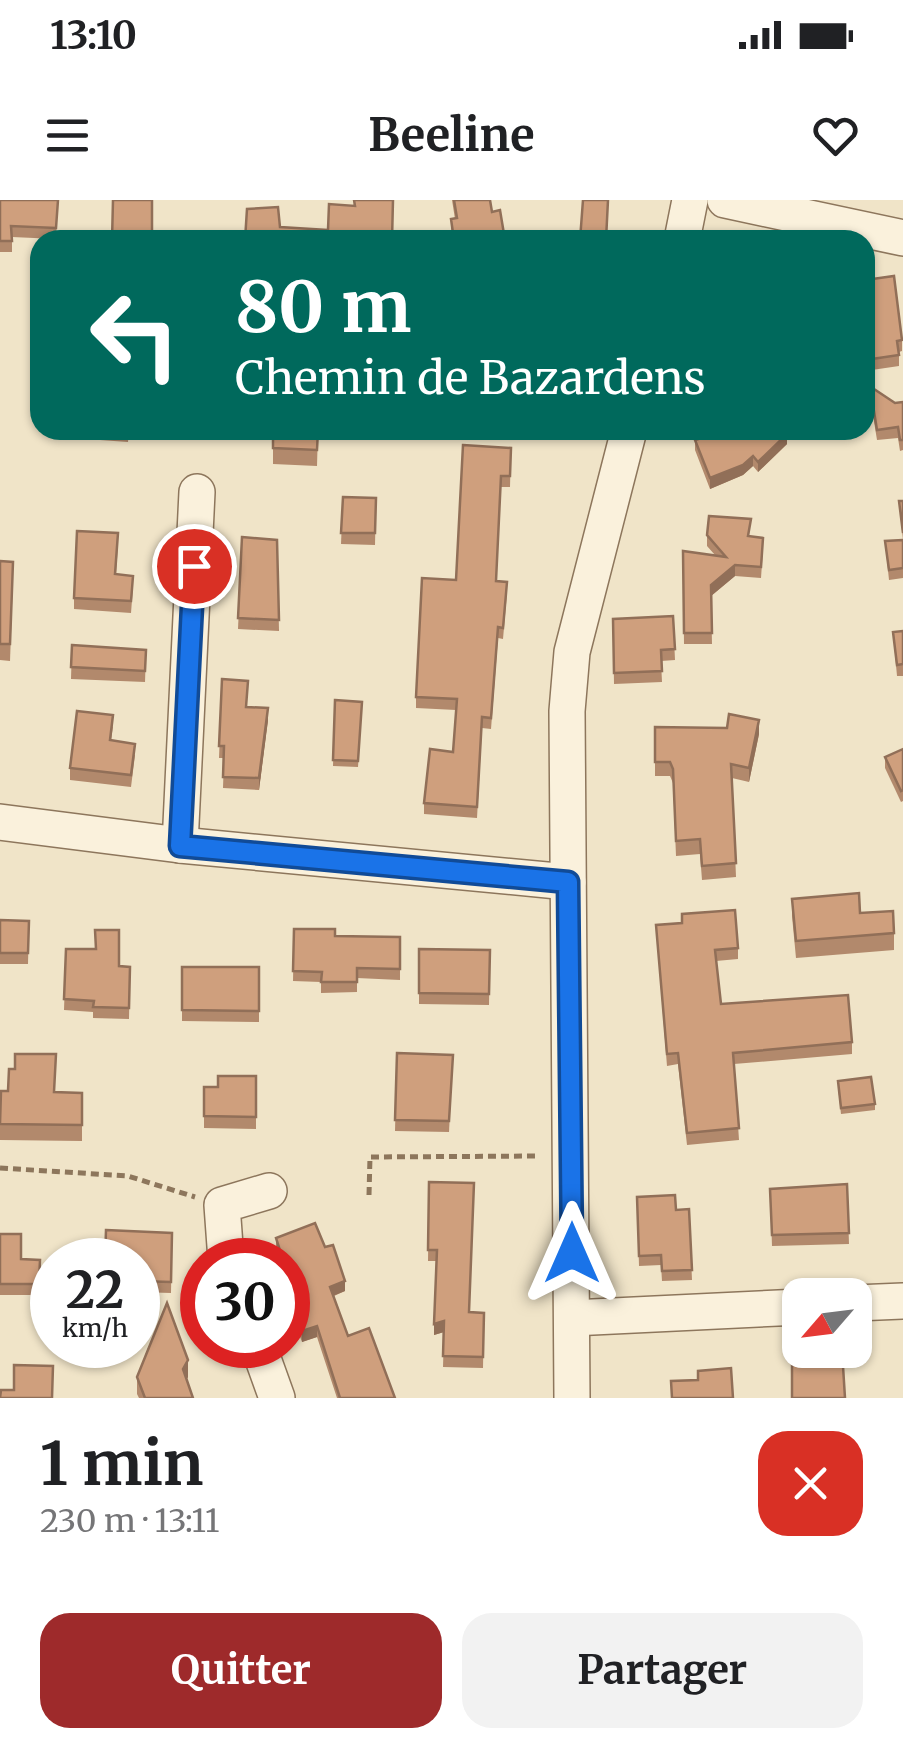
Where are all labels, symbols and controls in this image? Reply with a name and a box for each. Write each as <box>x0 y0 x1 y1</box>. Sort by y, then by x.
text: 13:10 <box>50 12 137 59</box>
text: Beeline <box>368 107 535 163</box>
icon: menu <box>40 108 95 163</box>
icon: heart <box>808 108 863 163</box>
text: 80 m <box>235 263 411 351</box>
icon: left <box>70 270 200 400</box>
text: Chemin de Bazardens <box>235 350 706 406</box>
pin <box>152 524 237 609</box>
icon: arrive <box>167 539 222 594</box>
position arrow <box>520 1201 624 1305</box>
speed limit sign: 30 <box>180 1238 310 1368</box>
text: 22 <box>66 1259 124 1322</box>
north arrow <box>782 1278 872 1368</box>
map controls <box>782 1278 872 1368</box>
text: km/h <box>62 1312 128 1344</box>
text: 1 min <box>40 1426 203 1501</box>
button: close <box>758 1431 863 1536</box>
text: 230 m · 13:11 <box>40 1501 220 1541</box>
button: Quitter <box>40 1613 442 1728</box>
button: Partager <box>462 1613 863 1728</box>

